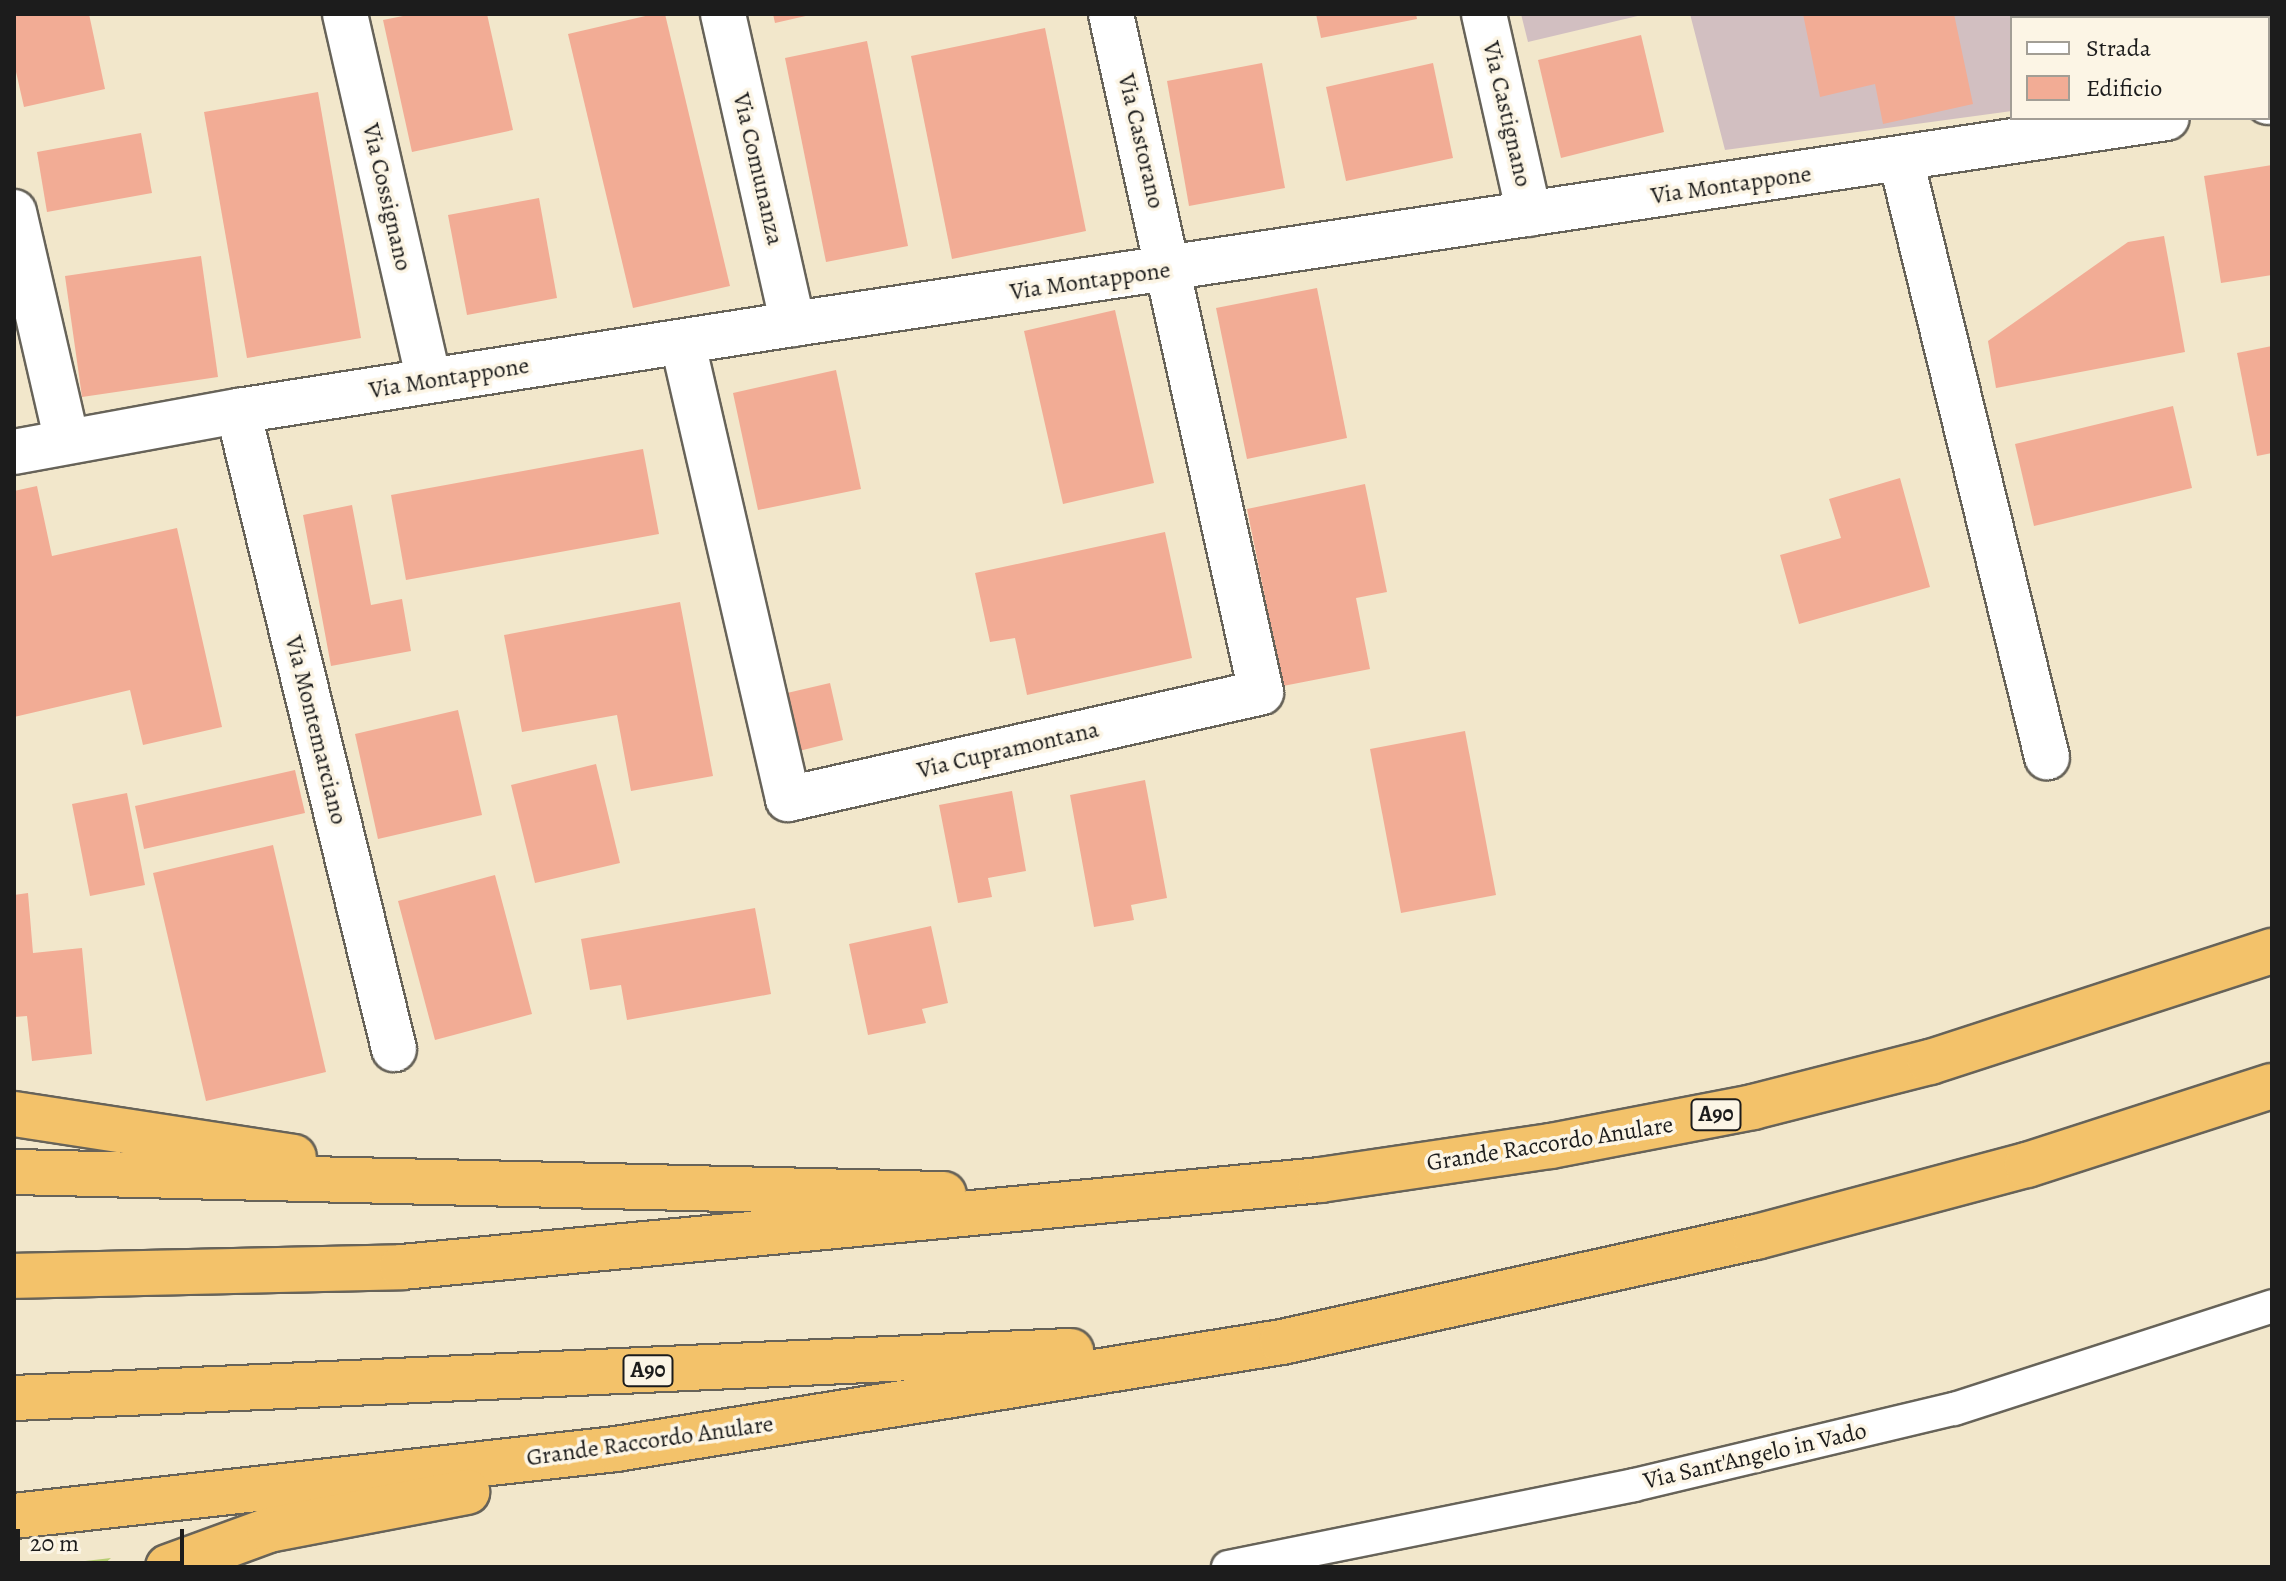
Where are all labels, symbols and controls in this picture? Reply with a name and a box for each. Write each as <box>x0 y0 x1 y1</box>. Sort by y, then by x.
legend <box>2010 16 2270 120</box>
text: Strada <box>2086 32 2151 64</box>
street label: Via Castignano <box>1476 38 1538 190</box>
street label: Via Castorano <box>1112 71 1170 211</box>
text: Edificio <box>2086 72 2162 104</box>
street label: Via Comunanza <box>726 90 790 248</box>
street label: Via Cossignano <box>356 120 418 274</box>
street label: Via Montappone <box>1649 159 1813 211</box>
street label: Via Montappone <box>1008 255 1172 307</box>
street label: Via Montappone <box>367 351 531 405</box>
street label: Via Montemarciano <box>279 633 353 827</box>
street label: Via Cupramontana <box>914 715 1102 785</box>
road number: A90 <box>1690 1097 1742 1133</box>
street label: Grande Raccordo Anulare <box>1425 1110 1675 1178</box>
road number: A90 <box>622 1353 674 1389</box>
street label: Grande Raccordo Anulare <box>525 1409 775 1473</box>
street label: Via Sant'Angelo in Vado <box>1641 1416 1869 1496</box>
scale bar <box>20 1513 188 1563</box>
text: 20 m <box>30 1527 79 1559</box>

